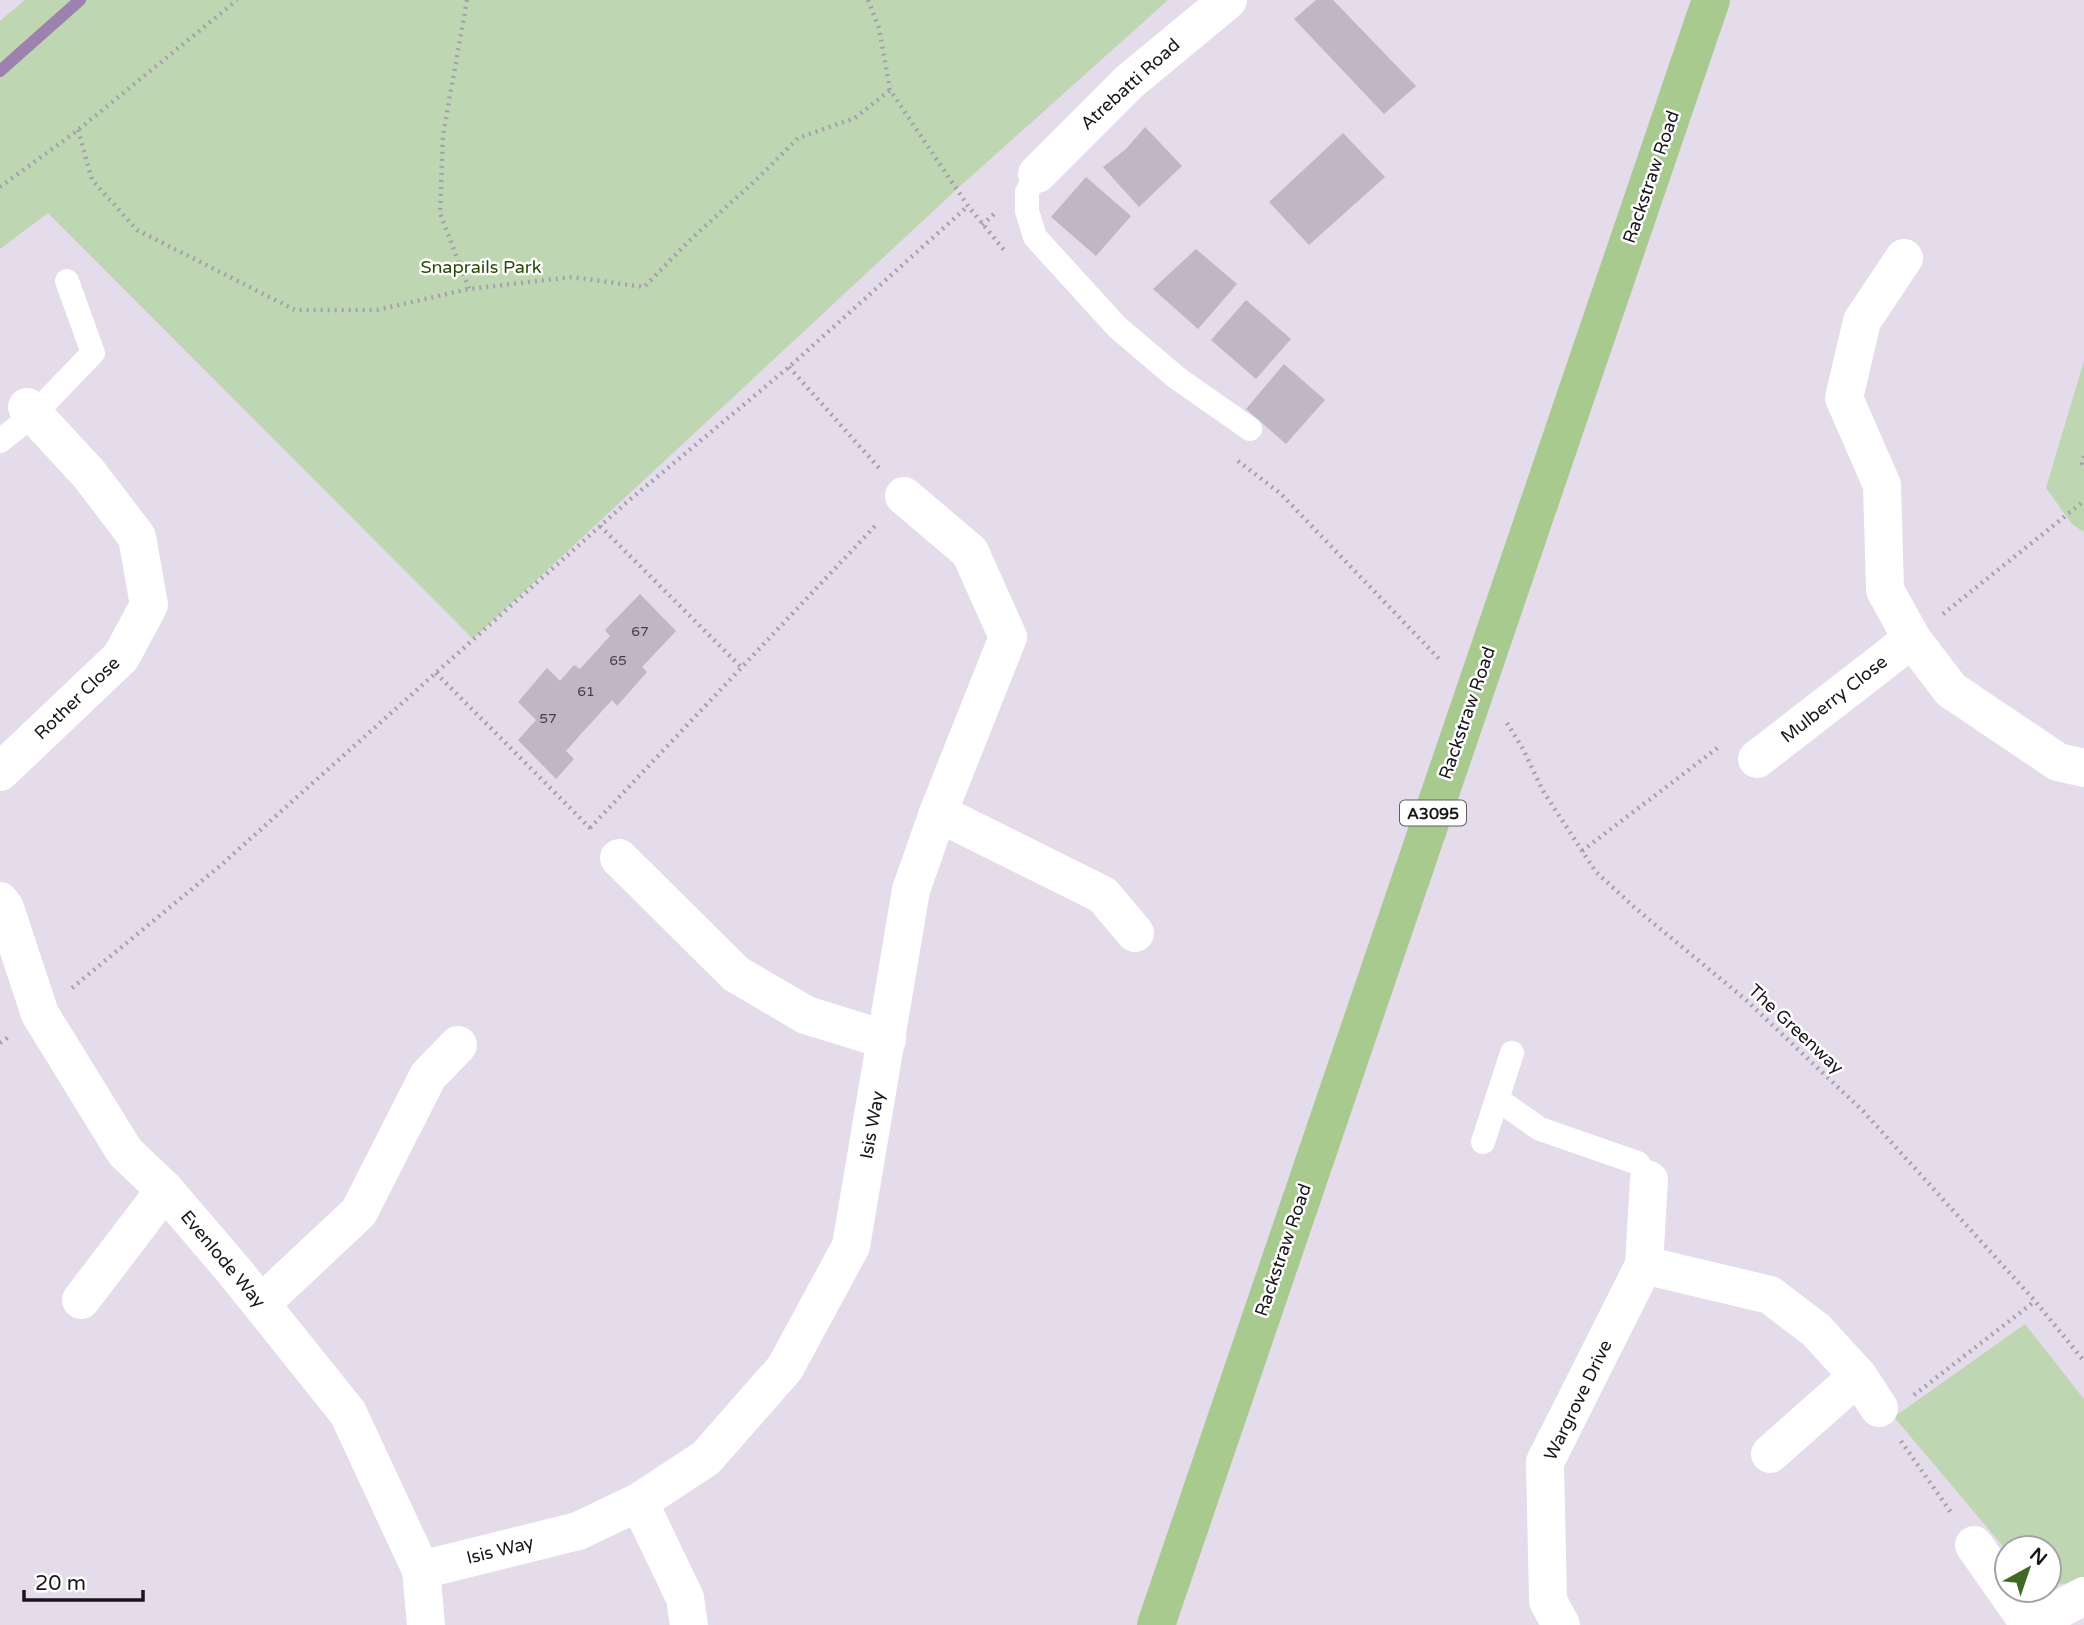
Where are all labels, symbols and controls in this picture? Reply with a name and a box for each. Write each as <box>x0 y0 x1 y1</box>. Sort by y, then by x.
street label: Atrebatti Road <box>1076 34 1184 134</box>
street label: Rackstraw Road <box>1618 108 1684 246</box>
park label: Snaprails Park <box>420 256 542 278</box>
house number: 67 <box>631 623 649 640</box>
street label: Rackstraw Road <box>1434 644 1500 782</box>
street label: Mulberry Close <box>1776 651 1892 747</box>
street label: Rother Close <box>30 652 124 744</box>
house number: 65 <box>609 652 627 669</box>
house number: 61 <box>577 683 595 700</box>
house number: 57 <box>539 710 557 727</box>
road number: A3095 <box>1400 800 1466 826</box>
street label: The Greenway <box>1744 979 1848 1079</box>
street label: Isis Way <box>855 1089 889 1161</box>
street label: Rackstraw Road <box>1250 1181 1316 1319</box>
street label: Evenlode Way <box>176 1206 270 1312</box>
street label: Wargrove Drive <box>1539 1336 1617 1464</box>
street label: Isis Way <box>464 1531 536 1569</box>
north arrow <box>1993 1534 2063 1604</box>
text: N <box>2025 1543 2051 1570</box>
scale bar <box>24 1558 144 1602</box>
text: 20 m <box>35 1571 86 1596</box>

